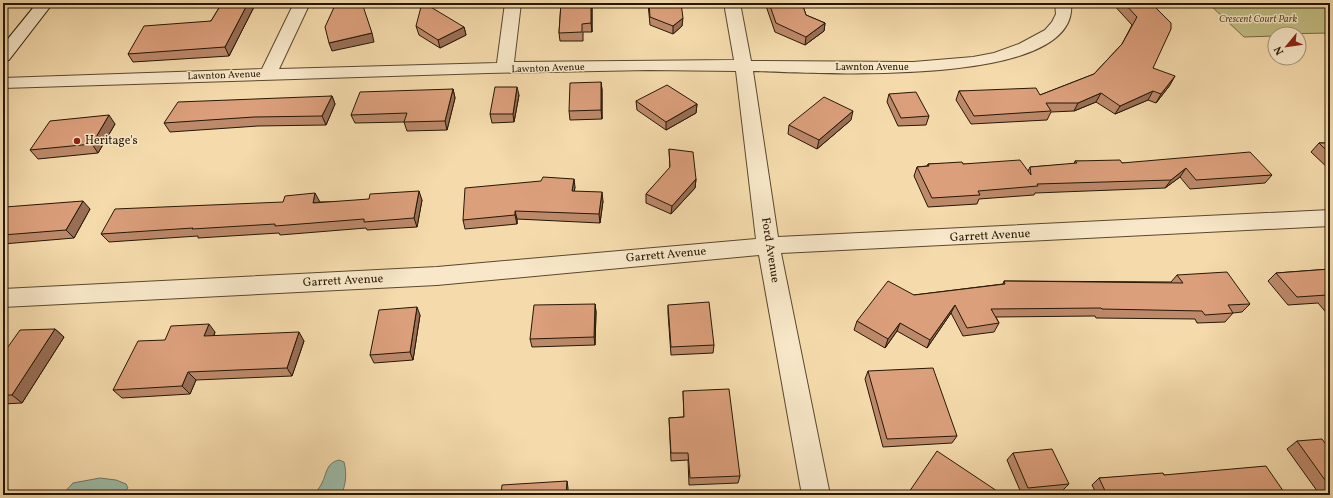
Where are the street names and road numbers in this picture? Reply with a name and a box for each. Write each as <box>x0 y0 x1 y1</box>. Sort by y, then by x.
street label: Lawnton Avenue <box>511 60 585 76</box>
street label: Lawnton Avenue <box>835 60 909 74</box>
street label: Lawnton Avenue <box>187 67 261 83</box>
street label: Ford Avenue <box>757 216 783 284</box>
street label: Garrett Avenue <box>949 226 1031 246</box>
street label: Garrett Avenue <box>625 243 707 266</box>
street label: Garrett Avenue <box>302 271 384 291</box>

